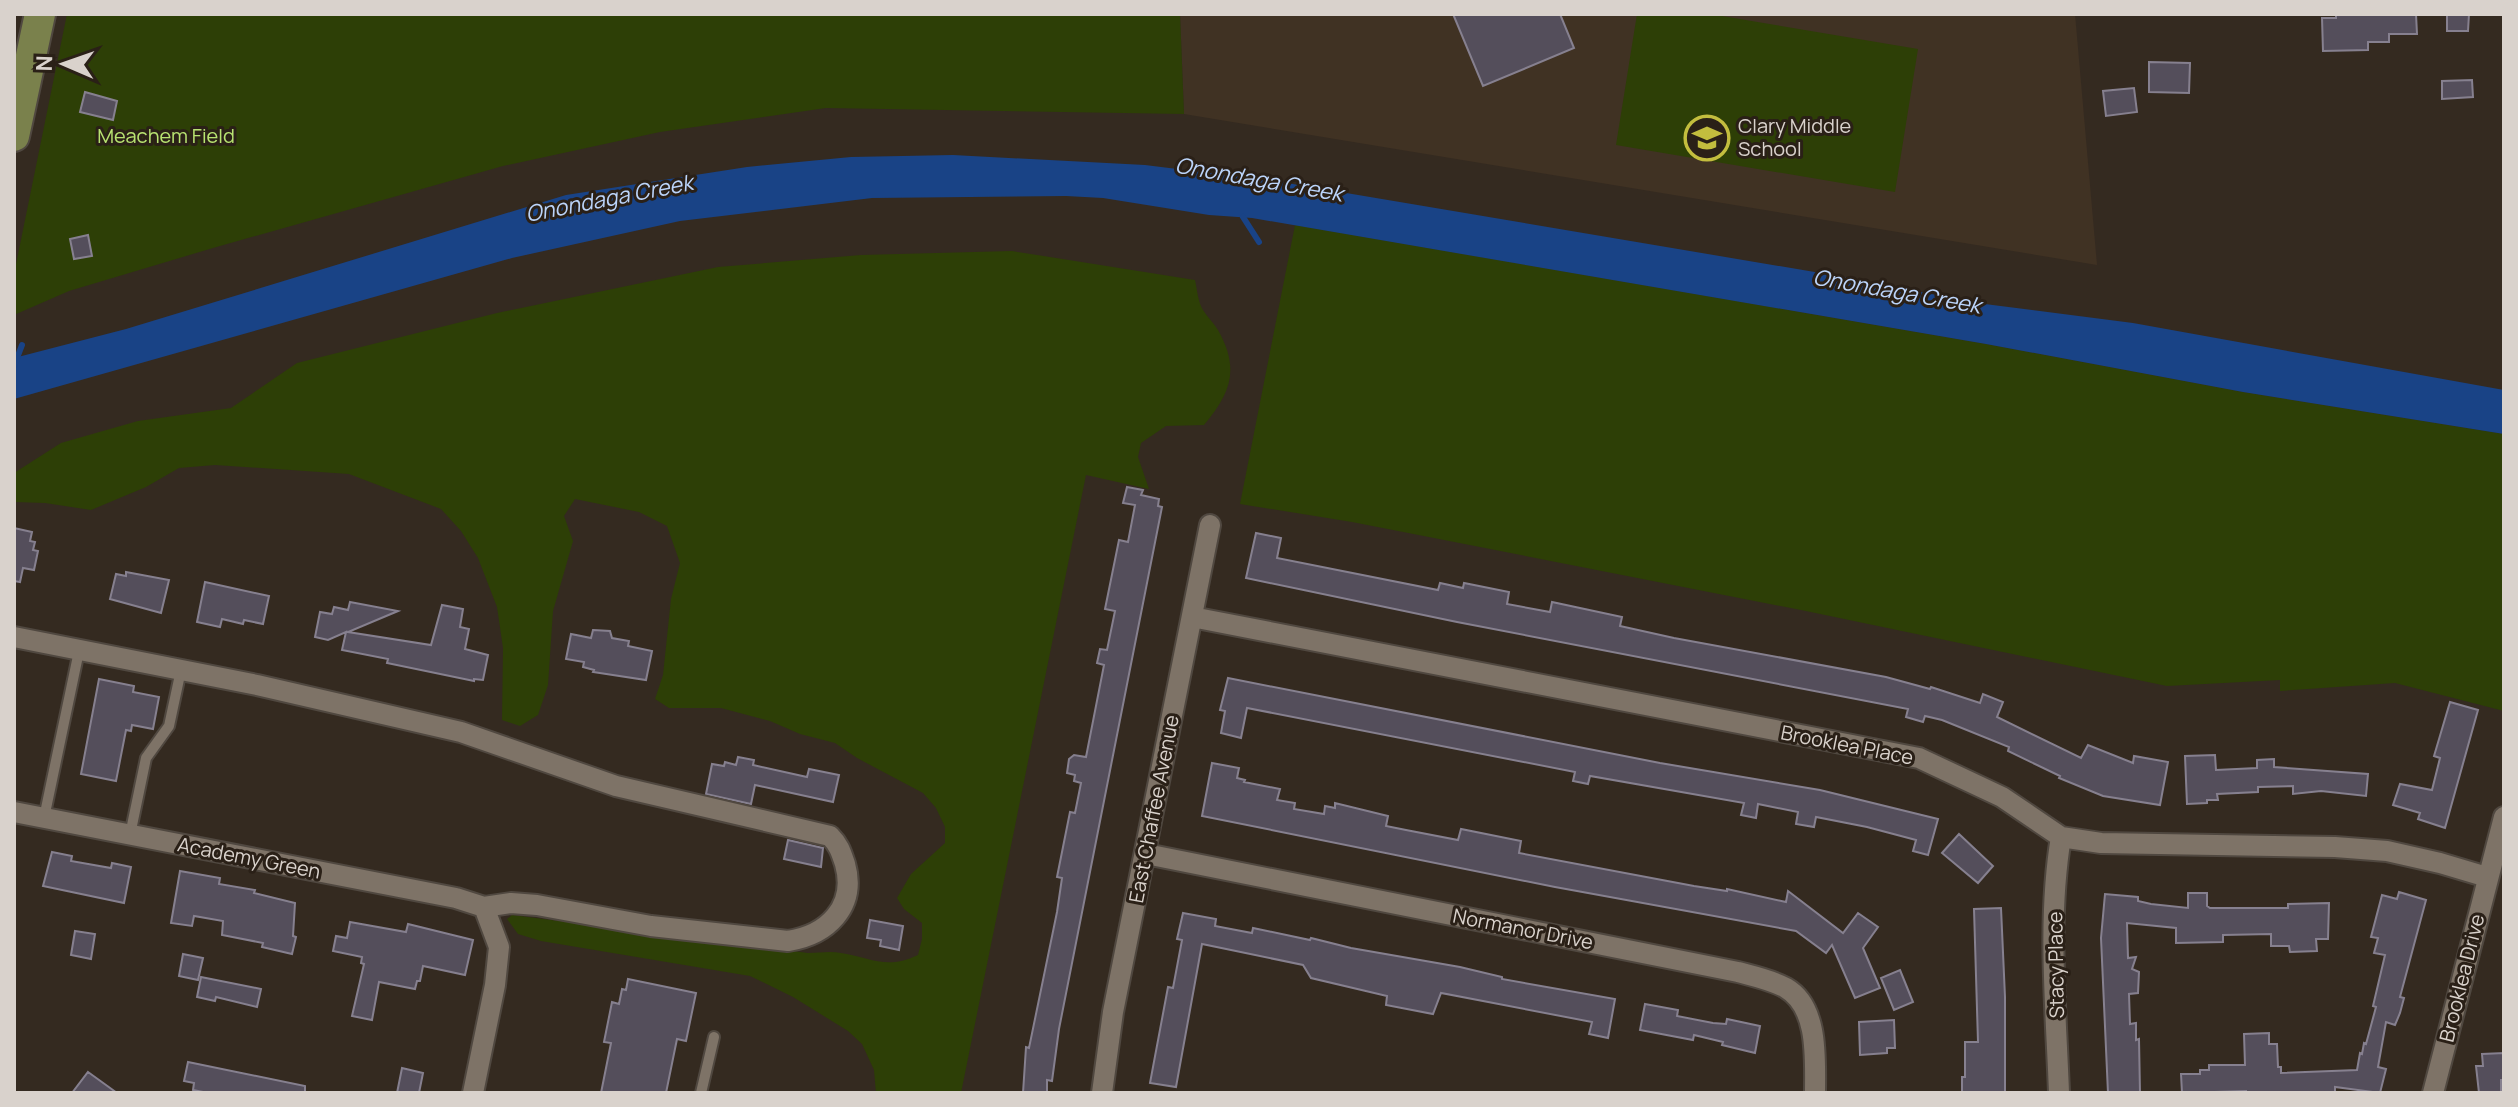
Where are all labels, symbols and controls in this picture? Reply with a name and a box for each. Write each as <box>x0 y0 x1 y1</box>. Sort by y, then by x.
north arrow <box>24 24 104 104</box>
text: N <box>29 55 59 72</box>
place label: Clary Middle School <box>1738 112 1851 162</box>
school or university icon: Clary Middle School <box>1683 114 1731 162</box>
park label: Meachem Field <box>97 122 235 149</box>
water label: Onondaga Creek <box>1173 149 1348 209</box>
water label: Onondaga Creek <box>523 166 698 229</box>
water label: Onondaga Creek <box>1811 261 1986 321</box>
street label: East Chaffee Avenue <box>1122 713 1185 905</box>
street label: Brooklea Place <box>1779 718 1916 771</box>
street label: Academy Green <box>175 830 323 885</box>
street label: Normanor Drive <box>1451 902 1596 955</box>
street label: Stacy Place <box>2041 911 2070 1019</box>
street label: Brooklea Drive <box>2433 911 2490 1045</box>

